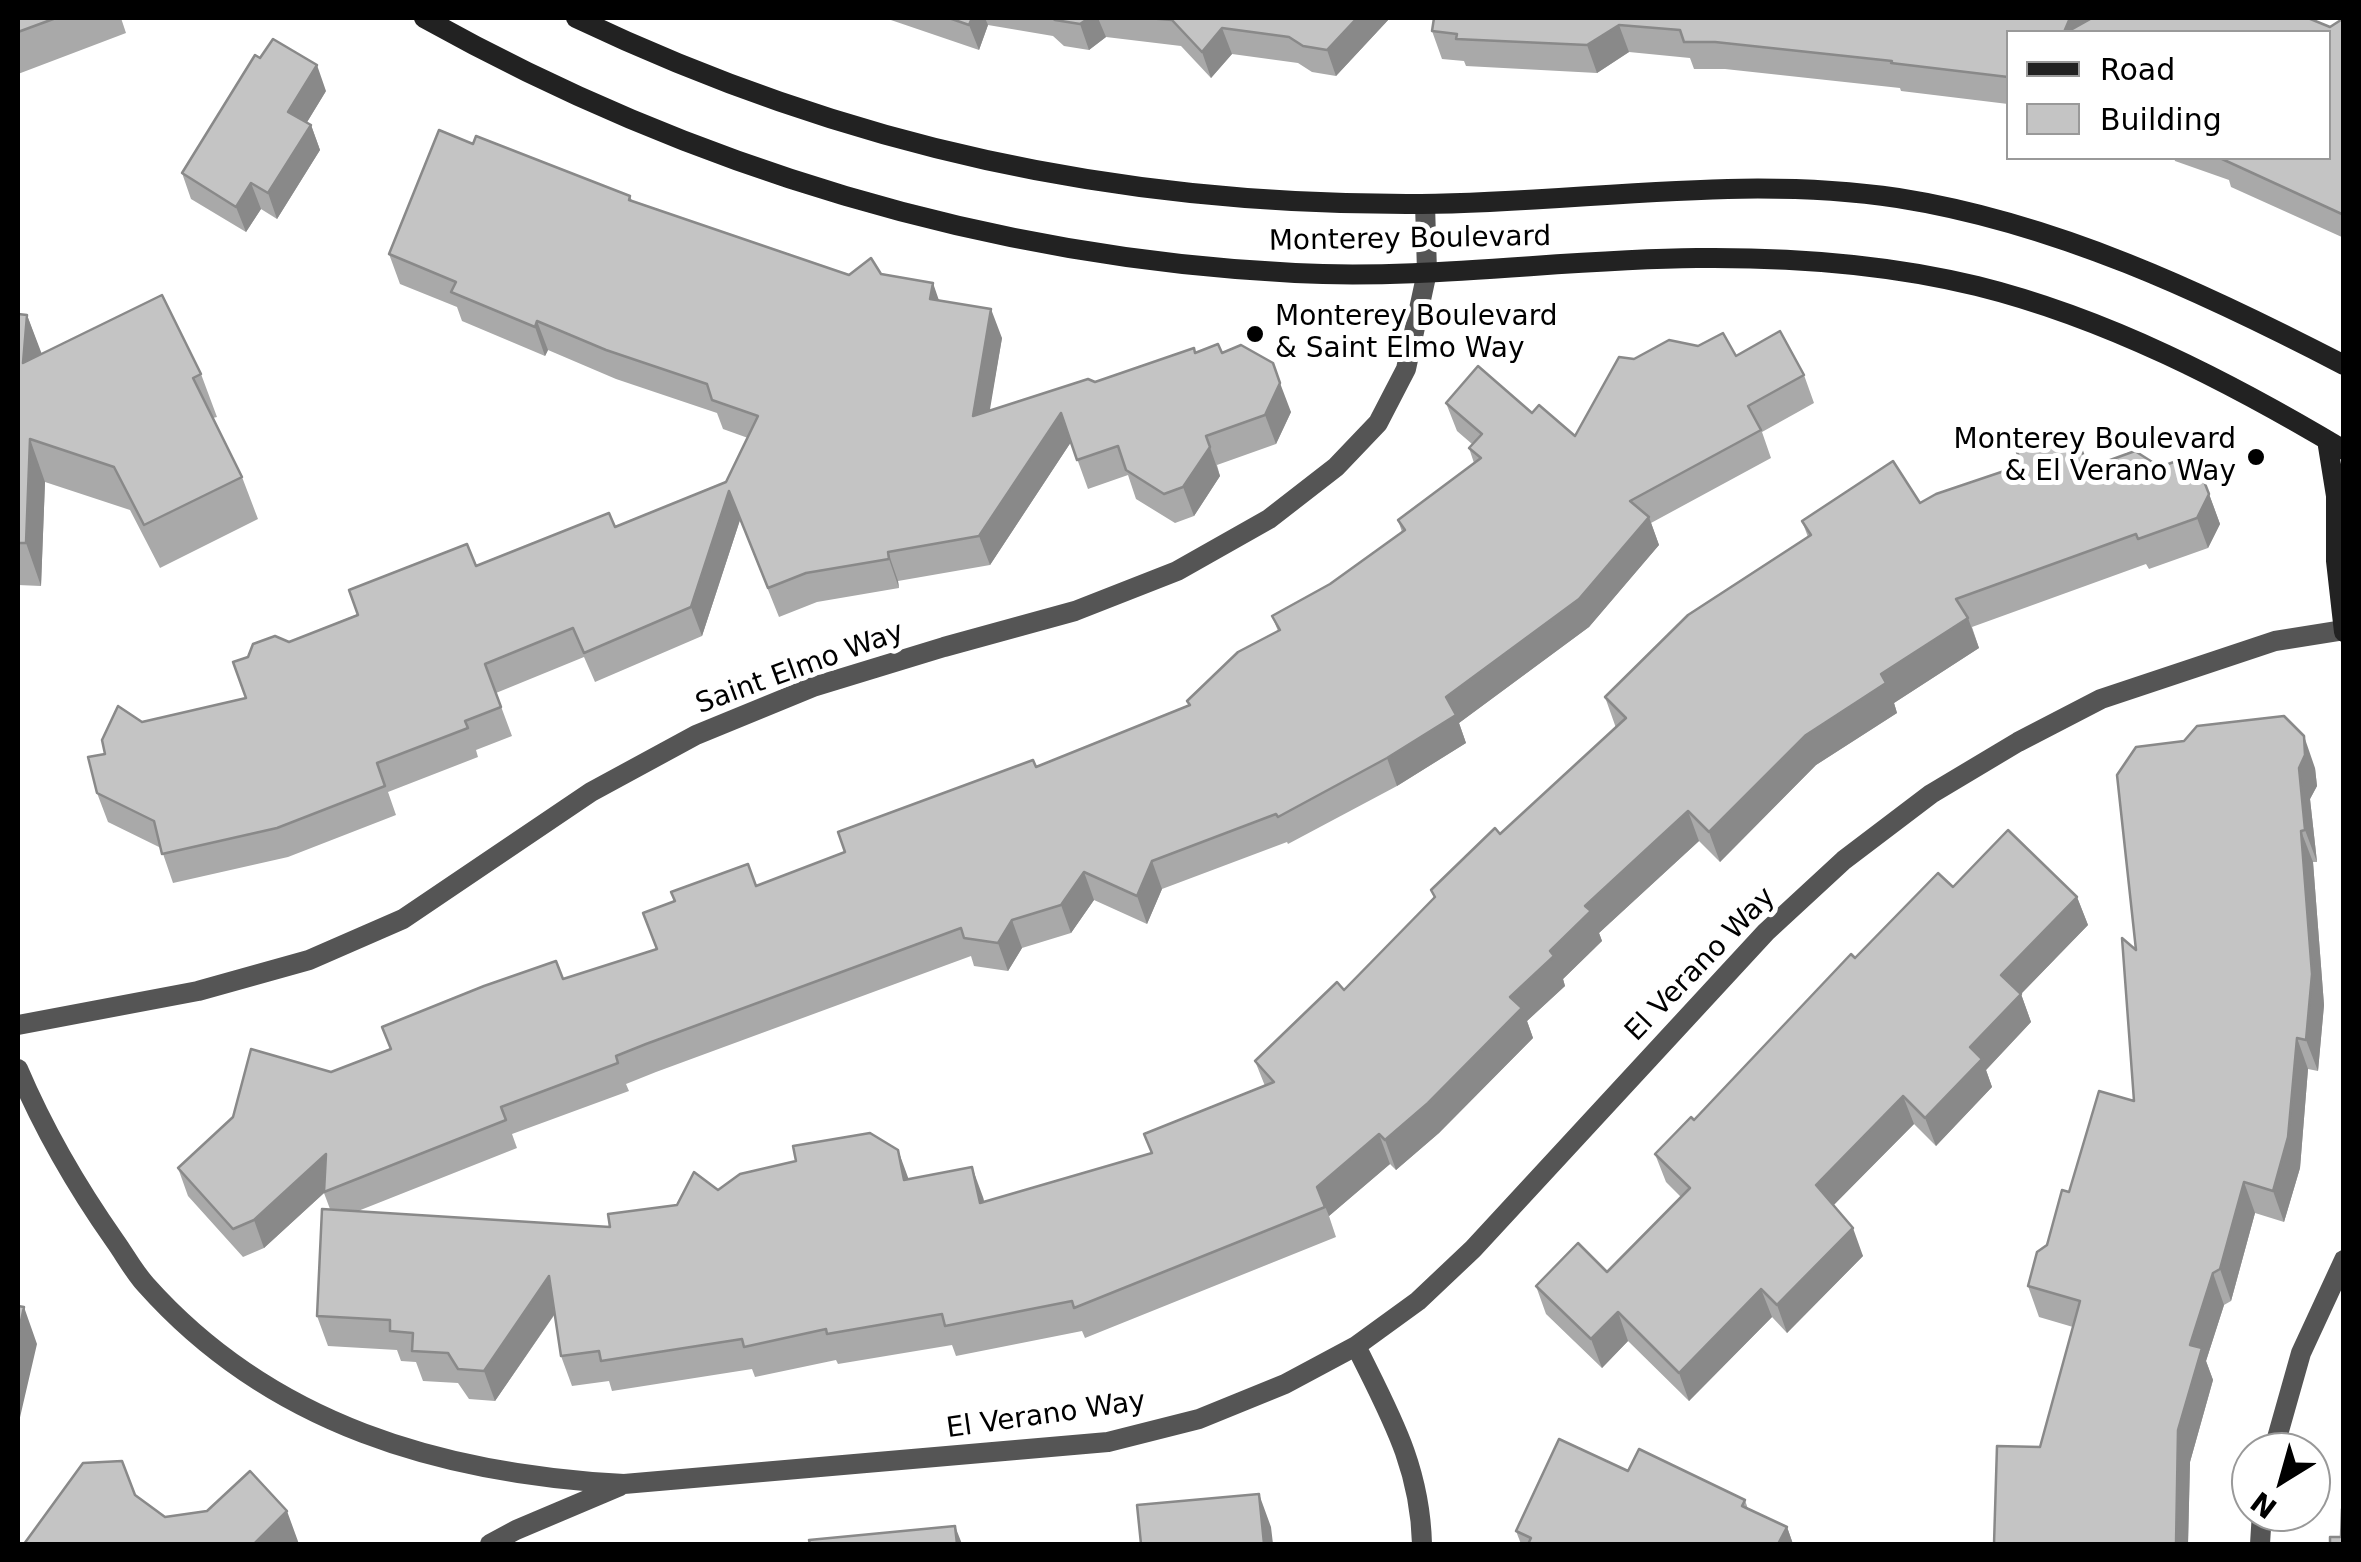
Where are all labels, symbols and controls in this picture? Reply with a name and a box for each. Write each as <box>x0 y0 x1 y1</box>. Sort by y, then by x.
legend <box>2006 30 2331 160</box>
text: Road <box>2100 52 2175 87</box>
text: Building <box>2100 102 2222 137</box>
street label: Monterey Boulevard <box>1269 221 1551 259</box>
place label: Monterey Boulevard & Saint Elmo Way <box>1275 301 1557 367</box>
marker: Monterey Boulevard & Saint Elmo Way <box>1244 323 1266 345</box>
place label: Monterey Boulevard & El Verano Way <box>1954 424 2236 490</box>
marker: Monterey Boulevard & El Verano Way <box>2245 446 2267 468</box>
street label: Saint Elmo Way <box>691 616 909 722</box>
street label: El Verano Way <box>1619 881 1783 1049</box>
street label: El Verano Way <box>944 1385 1148 1447</box>
north arrow <box>2231 1432 2331 1532</box>
text: N <box>2245 1485 2283 1525</box>

